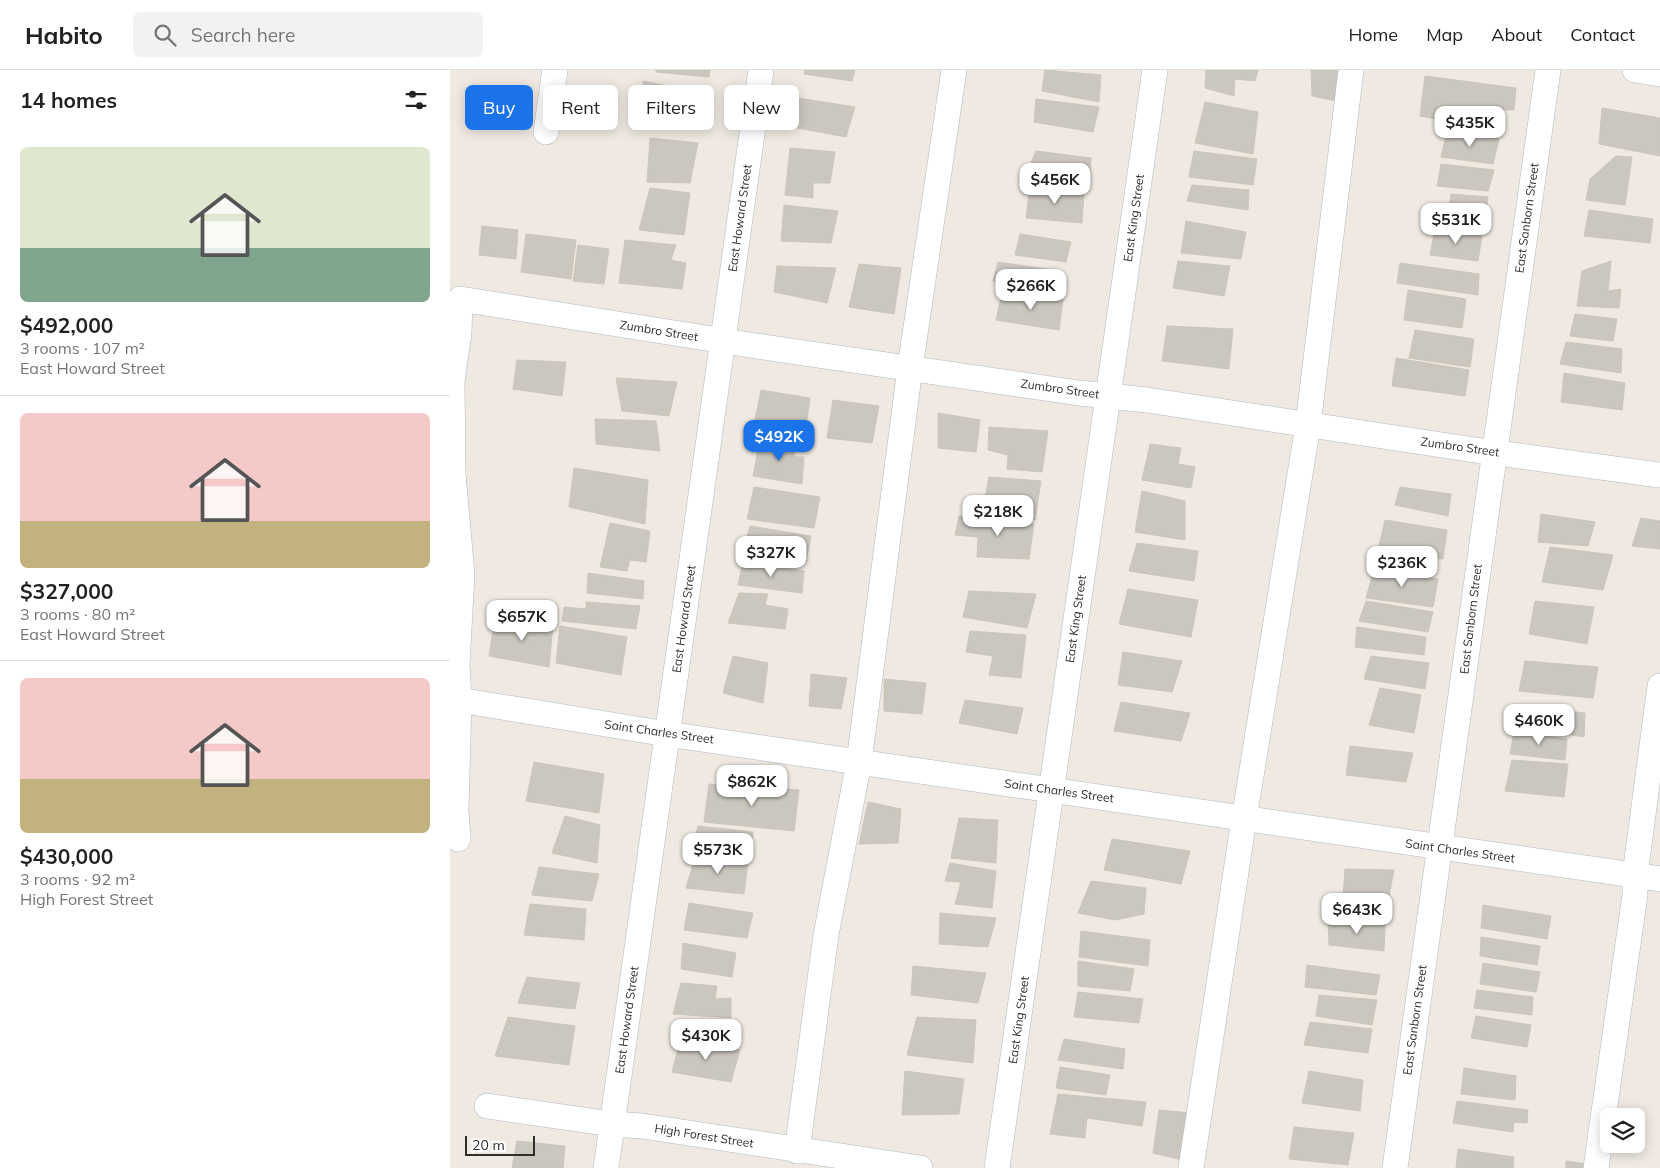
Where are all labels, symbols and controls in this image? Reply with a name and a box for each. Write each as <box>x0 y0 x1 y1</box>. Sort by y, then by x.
search box <box>133 12 483 57</box>
text: Habito <box>25 20 103 50</box>
icon: search <box>151 21 179 49</box>
text: Search here <box>191 23 295 47</box>
text: Home <box>1348 23 1398 46</box>
text: Map <box>1426 23 1463 46</box>
text: About <box>1491 23 1542 46</box>
text: Contact <box>1570 23 1635 46</box>
chip: Buy <box>465 85 533 130</box>
chip: Rent <box>543 85 618 130</box>
chip: Filters <box>628 85 714 130</box>
chip: New <box>724 85 799 130</box>
icon: filters <box>402 86 430 114</box>
text: 14 homes <box>20 87 117 113</box>
pin: $435K <box>1435 106 1505 148</box>
text: $435K <box>1445 112 1495 132</box>
pin: $456K <box>1020 162 1090 205</box>
street label: East Sanborn Street <box>1511 162 1542 274</box>
street label: East Howard Street <box>725 163 754 273</box>
text: $456K <box>1030 169 1080 189</box>
street label: East King Street <box>1120 173 1147 263</box>
icon: home <box>180 180 270 270</box>
pin: $531K <box>1421 202 1491 245</box>
text: $531K <box>1431 209 1481 229</box>
pin: $266K <box>996 268 1066 311</box>
text: $266K <box>1006 275 1056 295</box>
text: $492,000 <box>20 312 113 338</box>
street label: Zumbro Street <box>619 317 699 344</box>
text: 3 rooms · 107 m² <box>20 338 145 358</box>
text: East Howard Street <box>20 358 165 378</box>
street label: Zumbro Street <box>1020 376 1100 401</box>
pin: $492K <box>744 420 814 462</box>
text: $492K <box>754 426 804 446</box>
street label: Zumbro Street <box>1420 434 1500 459</box>
icon: home <box>180 445 270 535</box>
pin: $218K <box>963 494 1033 537</box>
text: $218K <box>973 501 1023 521</box>
pin: $327K <box>736 536 806 578</box>
text: $327K <box>746 542 796 562</box>
pin: $236K <box>1367 546 1437 588</box>
text: $236K <box>1377 552 1427 572</box>
street label: East Sanborn Street <box>1456 563 1485 675</box>
street label: East Howard Street <box>669 564 698 674</box>
street label: East King Street <box>1062 574 1089 664</box>
text: $327,000 <box>20 578 113 604</box>
pin: $657K <box>487 600 557 642</box>
text: 3 rooms · 80 m² <box>20 604 135 624</box>
text: $657K <box>497 606 547 626</box>
text: East Howard Street <box>20 624 165 644</box>
pin: $460K <box>1504 704 1574 746</box>
icon: home <box>180 710 270 800</box>
text: $460K <box>1514 710 1564 730</box>
street label: Saint Charles Street <box>603 716 715 747</box>
pin: $862K <box>717 764 787 807</box>
text: $862K <box>727 771 777 791</box>
street label: Saint Charles Street <box>1003 775 1115 806</box>
pin: $573K <box>683 832 753 875</box>
street label: Saint Charles Street <box>1404 835 1516 866</box>
text: $573K <box>693 839 743 859</box>
text: $430,000 <box>20 843 113 869</box>
text: 3 rooms · 92 m² <box>20 869 135 889</box>
text: High Forest Street <box>20 889 153 909</box>
pin: $643K <box>1322 892 1392 935</box>
text: $643K <box>1332 899 1382 919</box>
street label: East Sanborn Street <box>1399 964 1430 1076</box>
street label: East Howard Street <box>612 965 641 1075</box>
street label: East King Street <box>1005 975 1032 1065</box>
pin: $430K <box>671 1018 741 1061</box>
text: $430K <box>681 1025 731 1045</box>
map controls <box>1600 1108 1645 1153</box>
button: layers <box>1600 1108 1645 1153</box>
street label: High Forest Street <box>653 1120 755 1151</box>
scale bar <box>465 1133 535 1156</box>
text: 20 m <box>472 1136 505 1154</box>

